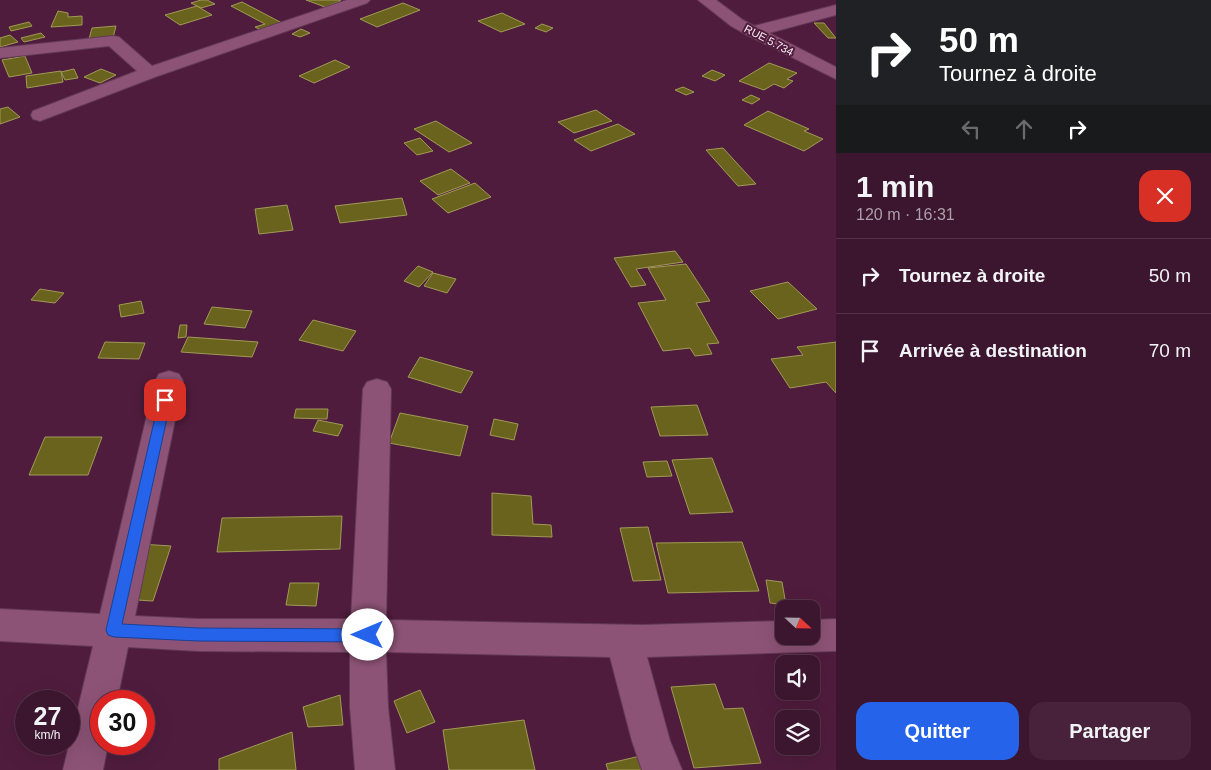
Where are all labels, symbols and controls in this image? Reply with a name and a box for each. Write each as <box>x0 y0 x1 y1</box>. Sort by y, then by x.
icon: right <box>856 20 921 85</box>
text: 50 m <box>939 20 1019 59</box>
street label: RUE 5.734 <box>742 22 796 58</box>
text: Tournez à droite <box>939 61 1097 86</box>
icon: left <box>957 115 985 143</box>
icon: ahead <box>1010 115 1038 143</box>
icon: right <box>1063 115 1091 143</box>
text: 1 min <box>856 170 934 203</box>
button: close <box>1139 170 1191 222</box>
text: 120 m · 16:31 <box>856 206 955 223</box>
icon: right <box>856 262 884 290</box>
text: Tournez à droite <box>899 265 1045 286</box>
text: 50 m <box>1149 265 1191 286</box>
icon: arrive <box>856 337 884 365</box>
text: Arrivée à destination <box>899 340 1087 361</box>
text: 70 m <box>1149 340 1191 361</box>
pin <box>144 379 186 421</box>
icon: arrive <box>151 386 179 414</box>
north arrow <box>775 600 820 645</box>
map controls <box>775 600 820 755</box>
position arrow <box>341 608 393 660</box>
button: sound <box>775 655 820 700</box>
speed limit sign: 30 <box>90 690 155 755</box>
text: 27 <box>34 702 61 730</box>
button: Quitter <box>856 702 1019 760</box>
button: Partager <box>1029 702 1191 760</box>
button: layers <box>775 710 820 755</box>
text: km/h <box>34 728 61 742</box>

